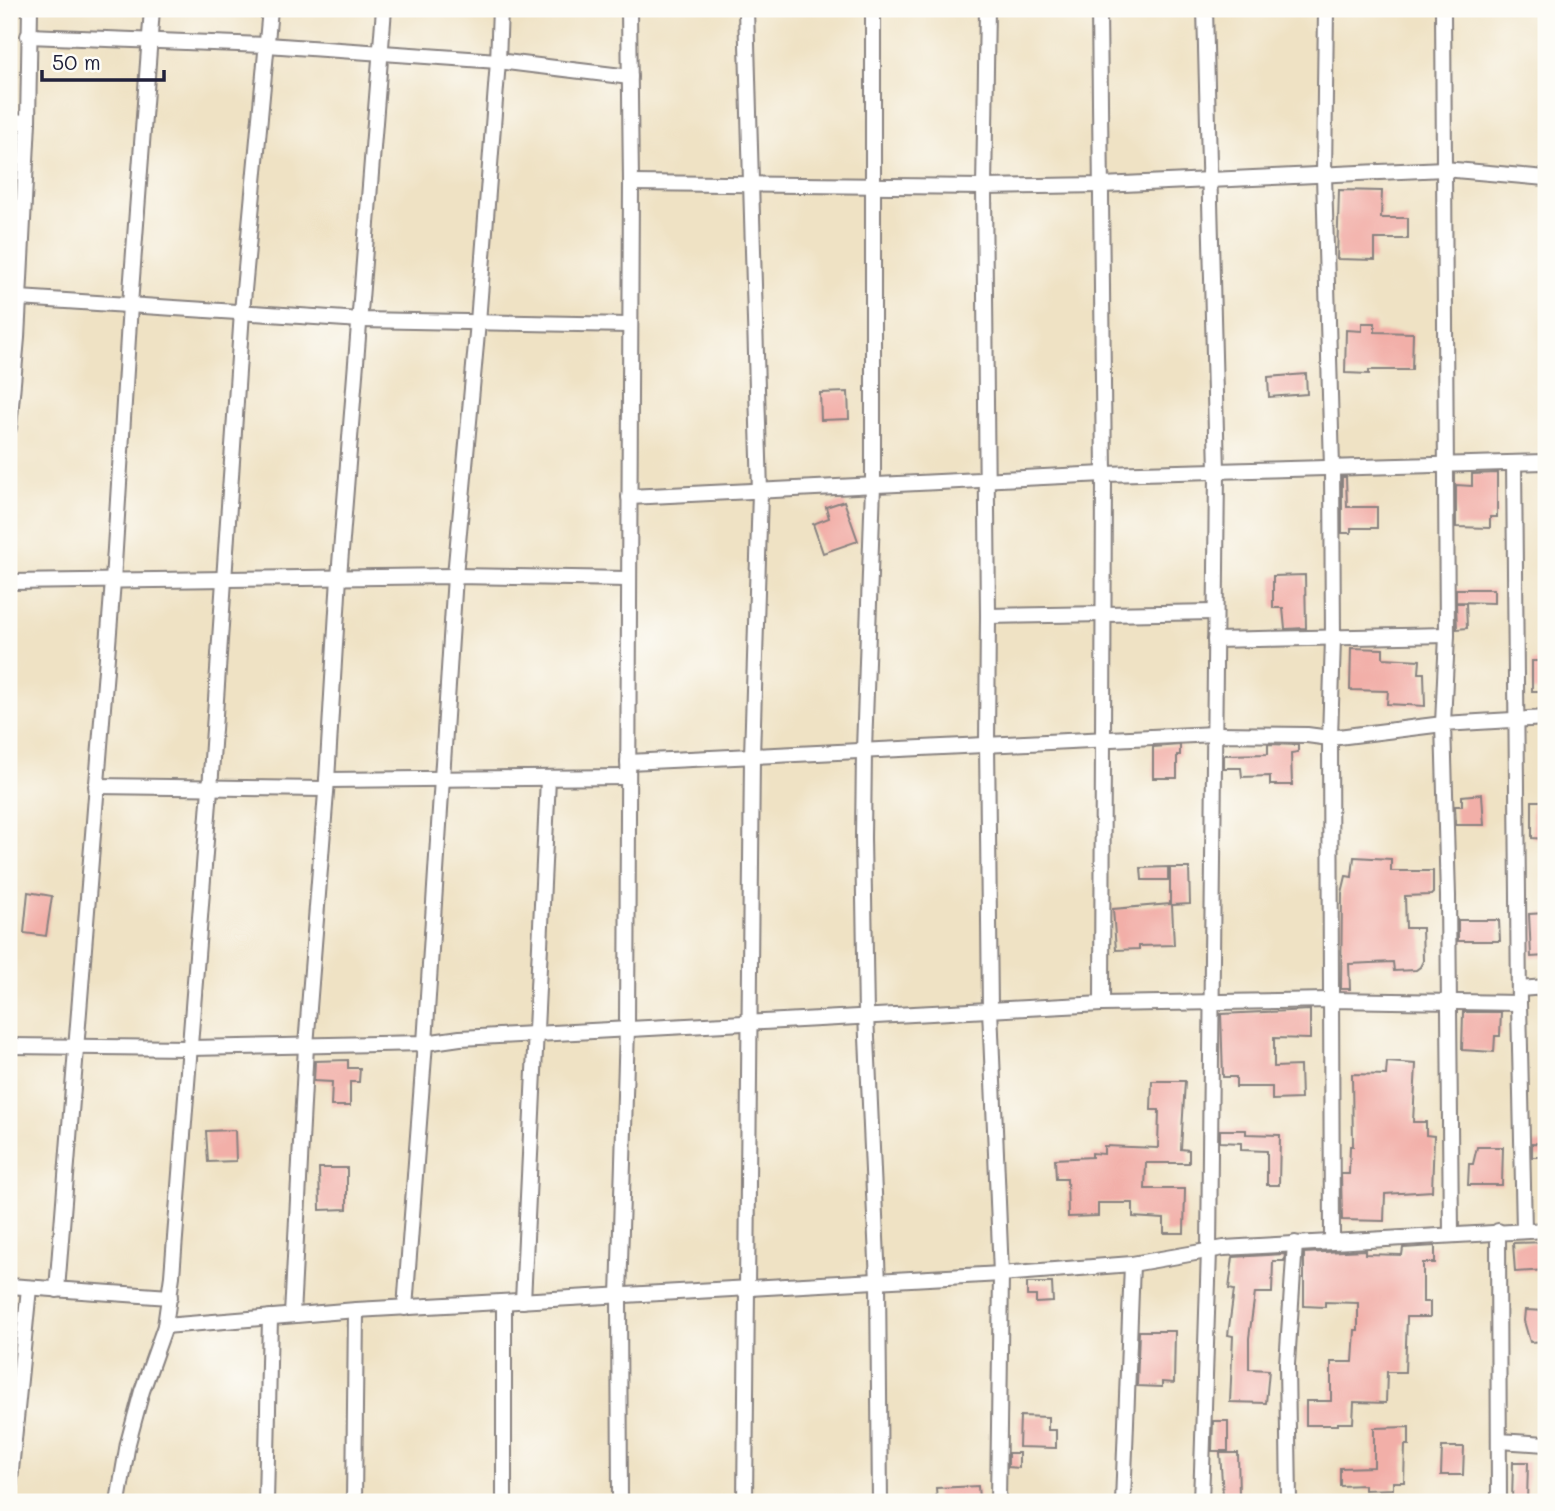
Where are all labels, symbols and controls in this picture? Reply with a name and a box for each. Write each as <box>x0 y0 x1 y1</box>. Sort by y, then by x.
scale bar <box>42 38 164 82</box>
text: 50 m <box>52 48 101 75</box>

